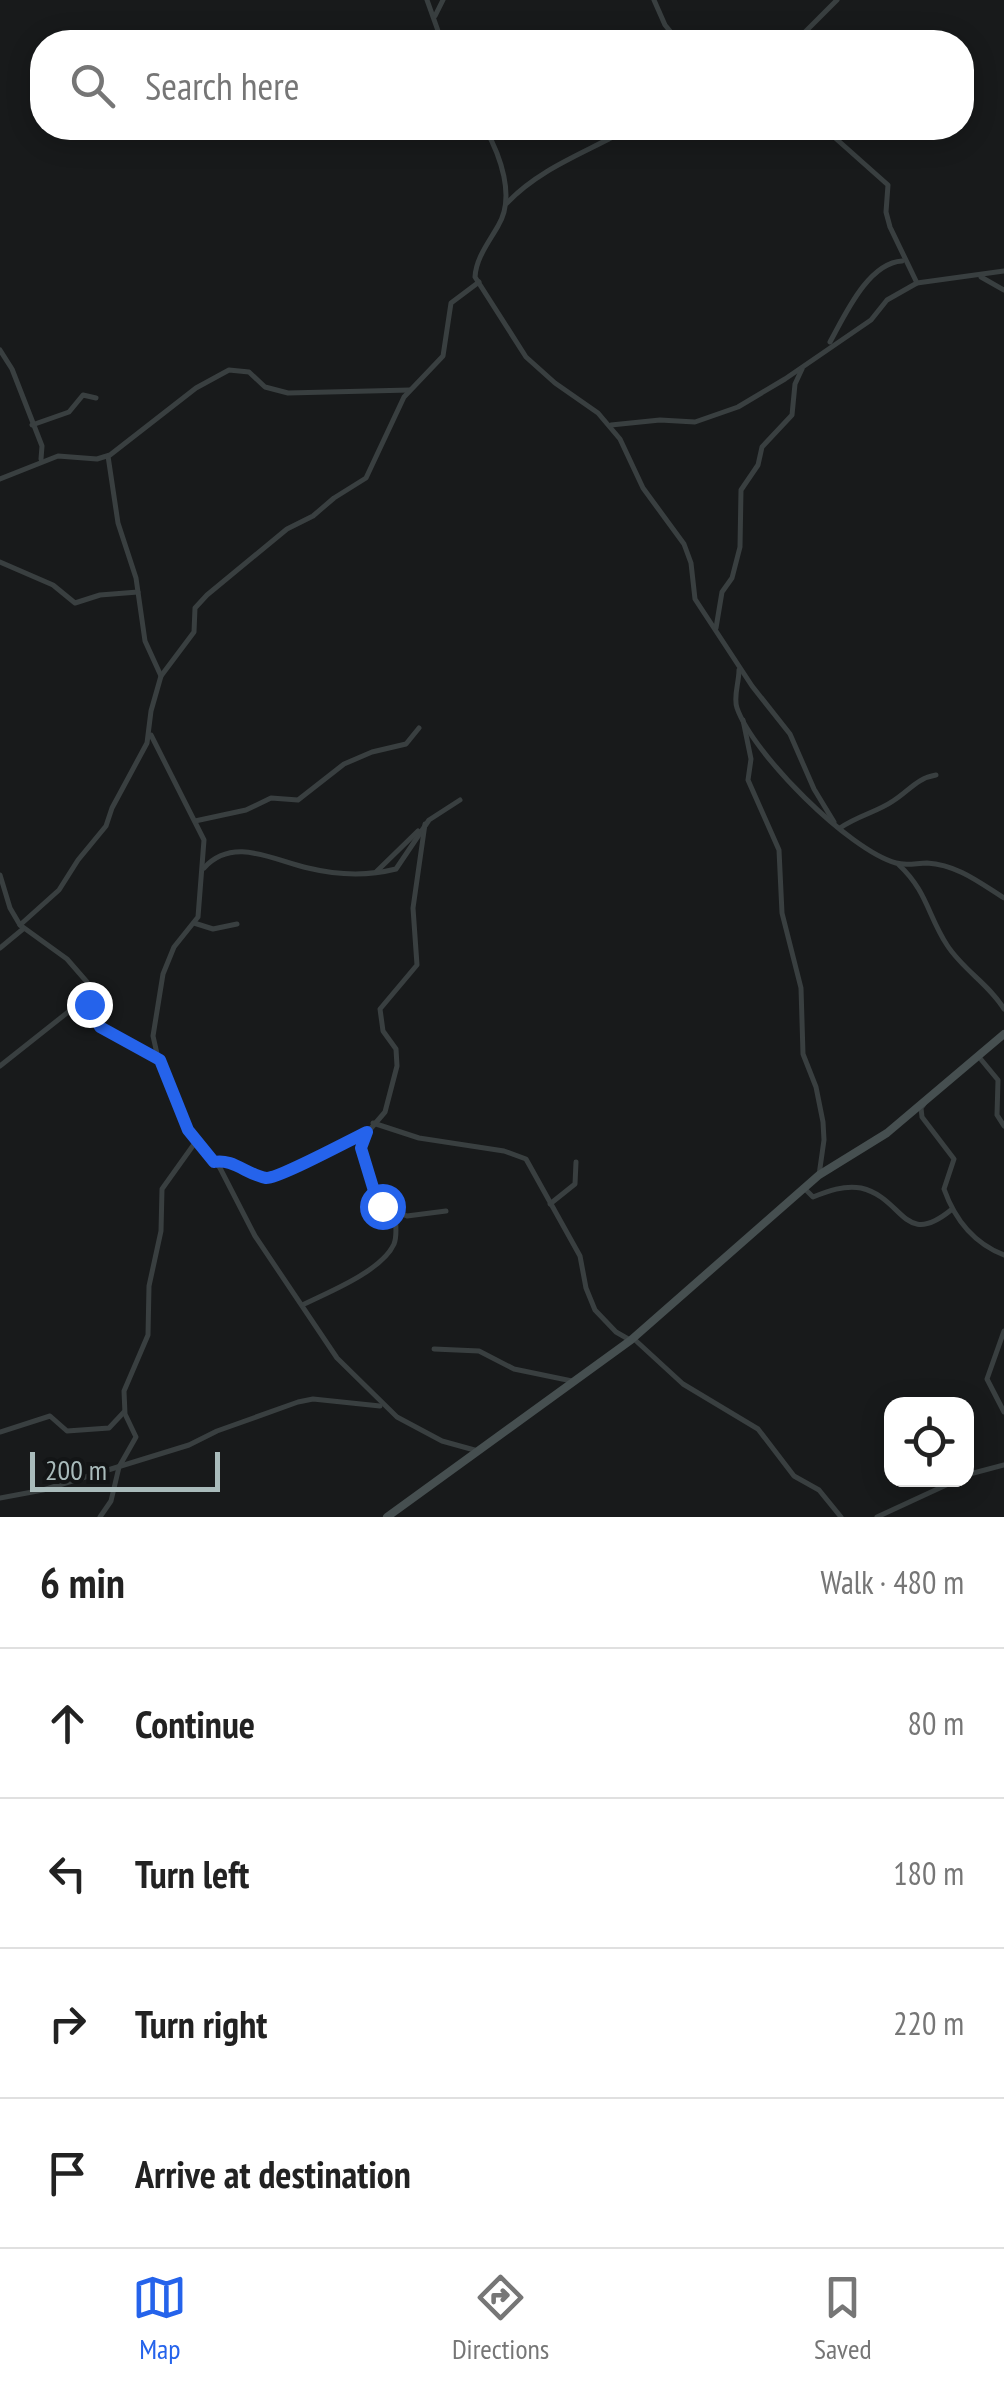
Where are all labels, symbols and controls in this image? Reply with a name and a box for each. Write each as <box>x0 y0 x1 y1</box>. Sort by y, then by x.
search box <box>30 30 974 140</box>
icon: search <box>65 58 120 113</box>
text: Search here <box>145 61 299 110</box>
route end <box>67 982 113 1028</box>
route start <box>360 1184 406 1230</box>
map controls <box>884 1397 974 1487</box>
button: locate <box>884 1397 974 1487</box>
scale bar <box>30 1447 220 1492</box>
text: 200 m <box>45 1451 107 1488</box>
text: 6 min <box>40 1555 125 1610</box>
text: Walk · 480 m <box>820 1561 964 1603</box>
icon: ahead <box>40 1696 95 1751</box>
text: Continue <box>135 1699 255 1748</box>
text: 80 m <box>908 1702 964 1744</box>
icon: left <box>40 1846 95 1901</box>
text: Turn left <box>135 1849 249 1898</box>
text: 180 m <box>893 1852 964 1894</box>
icon: right <box>40 1996 95 2051</box>
text: Turn right <box>135 1999 267 2048</box>
text: 220 m <box>893 2002 964 2044</box>
icon: arrive <box>40 2146 95 2201</box>
text: Arrive at destination <box>135 2149 411 2198</box>
tab: Map <box>132 2270 187 2367</box>
tab: Directions <box>452 2270 549 2367</box>
tab: Saved <box>814 2270 872 2367</box>

